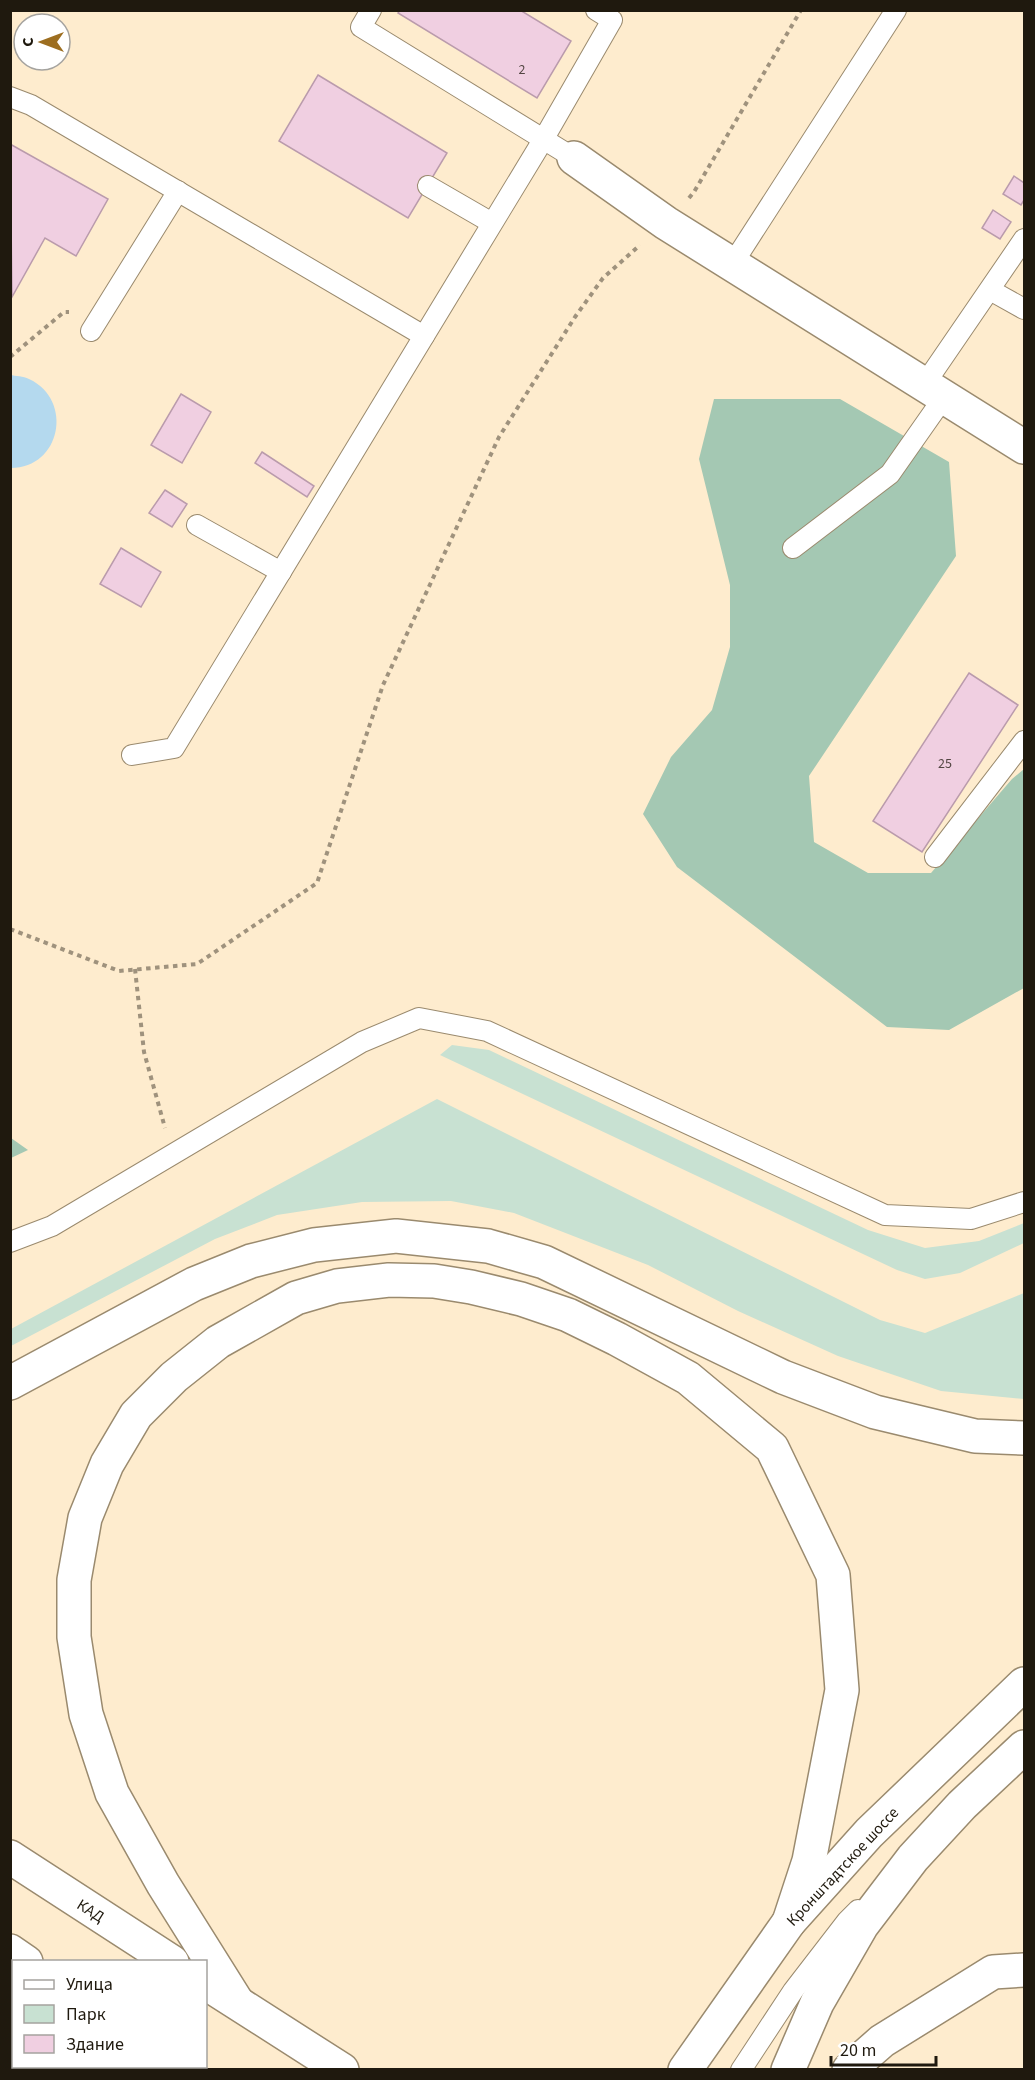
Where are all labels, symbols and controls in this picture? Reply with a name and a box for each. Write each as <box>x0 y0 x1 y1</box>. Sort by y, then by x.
north arrow <box>12 12 72 72</box>
text: С <box>17 37 39 47</box>
house number: 2 <box>519 60 526 80</box>
house number: 25 <box>938 754 952 774</box>
street label: Кронштадтское шоссе <box>782 1802 904 1931</box>
street label: КАД <box>73 1894 108 1928</box>
legend <box>12 1960 207 2068</box>
text: Улица <box>66 1972 113 1997</box>
text: Парк <box>66 2002 106 2027</box>
scale bar <box>831 2029 936 2067</box>
text: Здание <box>66 2032 124 2057</box>
text: 20 m <box>840 2038 876 2063</box>

